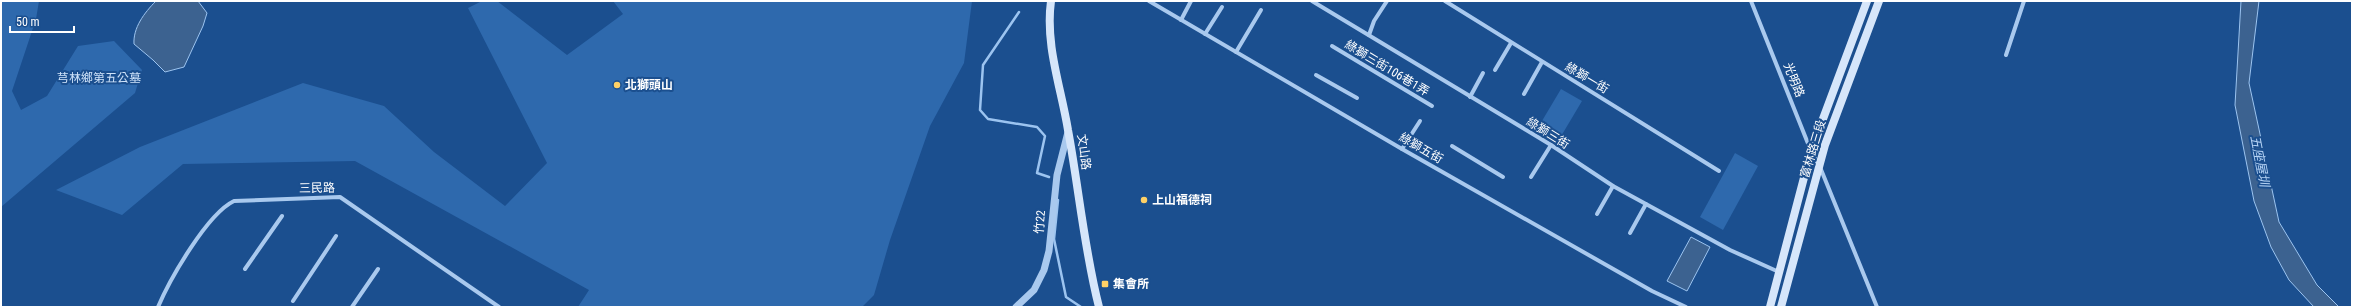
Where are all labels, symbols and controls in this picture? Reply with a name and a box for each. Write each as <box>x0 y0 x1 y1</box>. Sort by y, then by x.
scale bar <box>10 8 74 34</box>
text: 50 m <box>16 15 40 29</box>
street label: 綠獅三街106巷1弄 <box>1342 37 1432 99</box>
street label: 綠獅一街 <box>1563 60 1611 96</box>
street label: 光明路 <box>1781 61 1807 99</box>
park label: 芎林鄉第五公墓 <box>57 71 141 85</box>
place label: 北獅頭山 <box>625 78 673 92</box>
marker: 北獅頭山 <box>612 80 622 90</box>
street label: 綠獅三街 <box>1524 114 1572 152</box>
street label: 富林路三段 <box>1798 118 1828 180</box>
street label: 綠獅五街 <box>1397 130 1445 166</box>
street label: 文山路 <box>1075 133 1093 171</box>
water label: 五座屋圳 <box>2248 134 2273 190</box>
street label: 三民路 <box>299 181 335 195</box>
place label: 上山福德祠 <box>1152 193 1212 207</box>
marker: 上山福德祠 <box>1139 195 1149 205</box>
street label: 竹22 <box>1032 209 1048 235</box>
place label: 集會所 <box>1113 277 1149 291</box>
marker: 集會所 <box>1100 279 1110 289</box>

